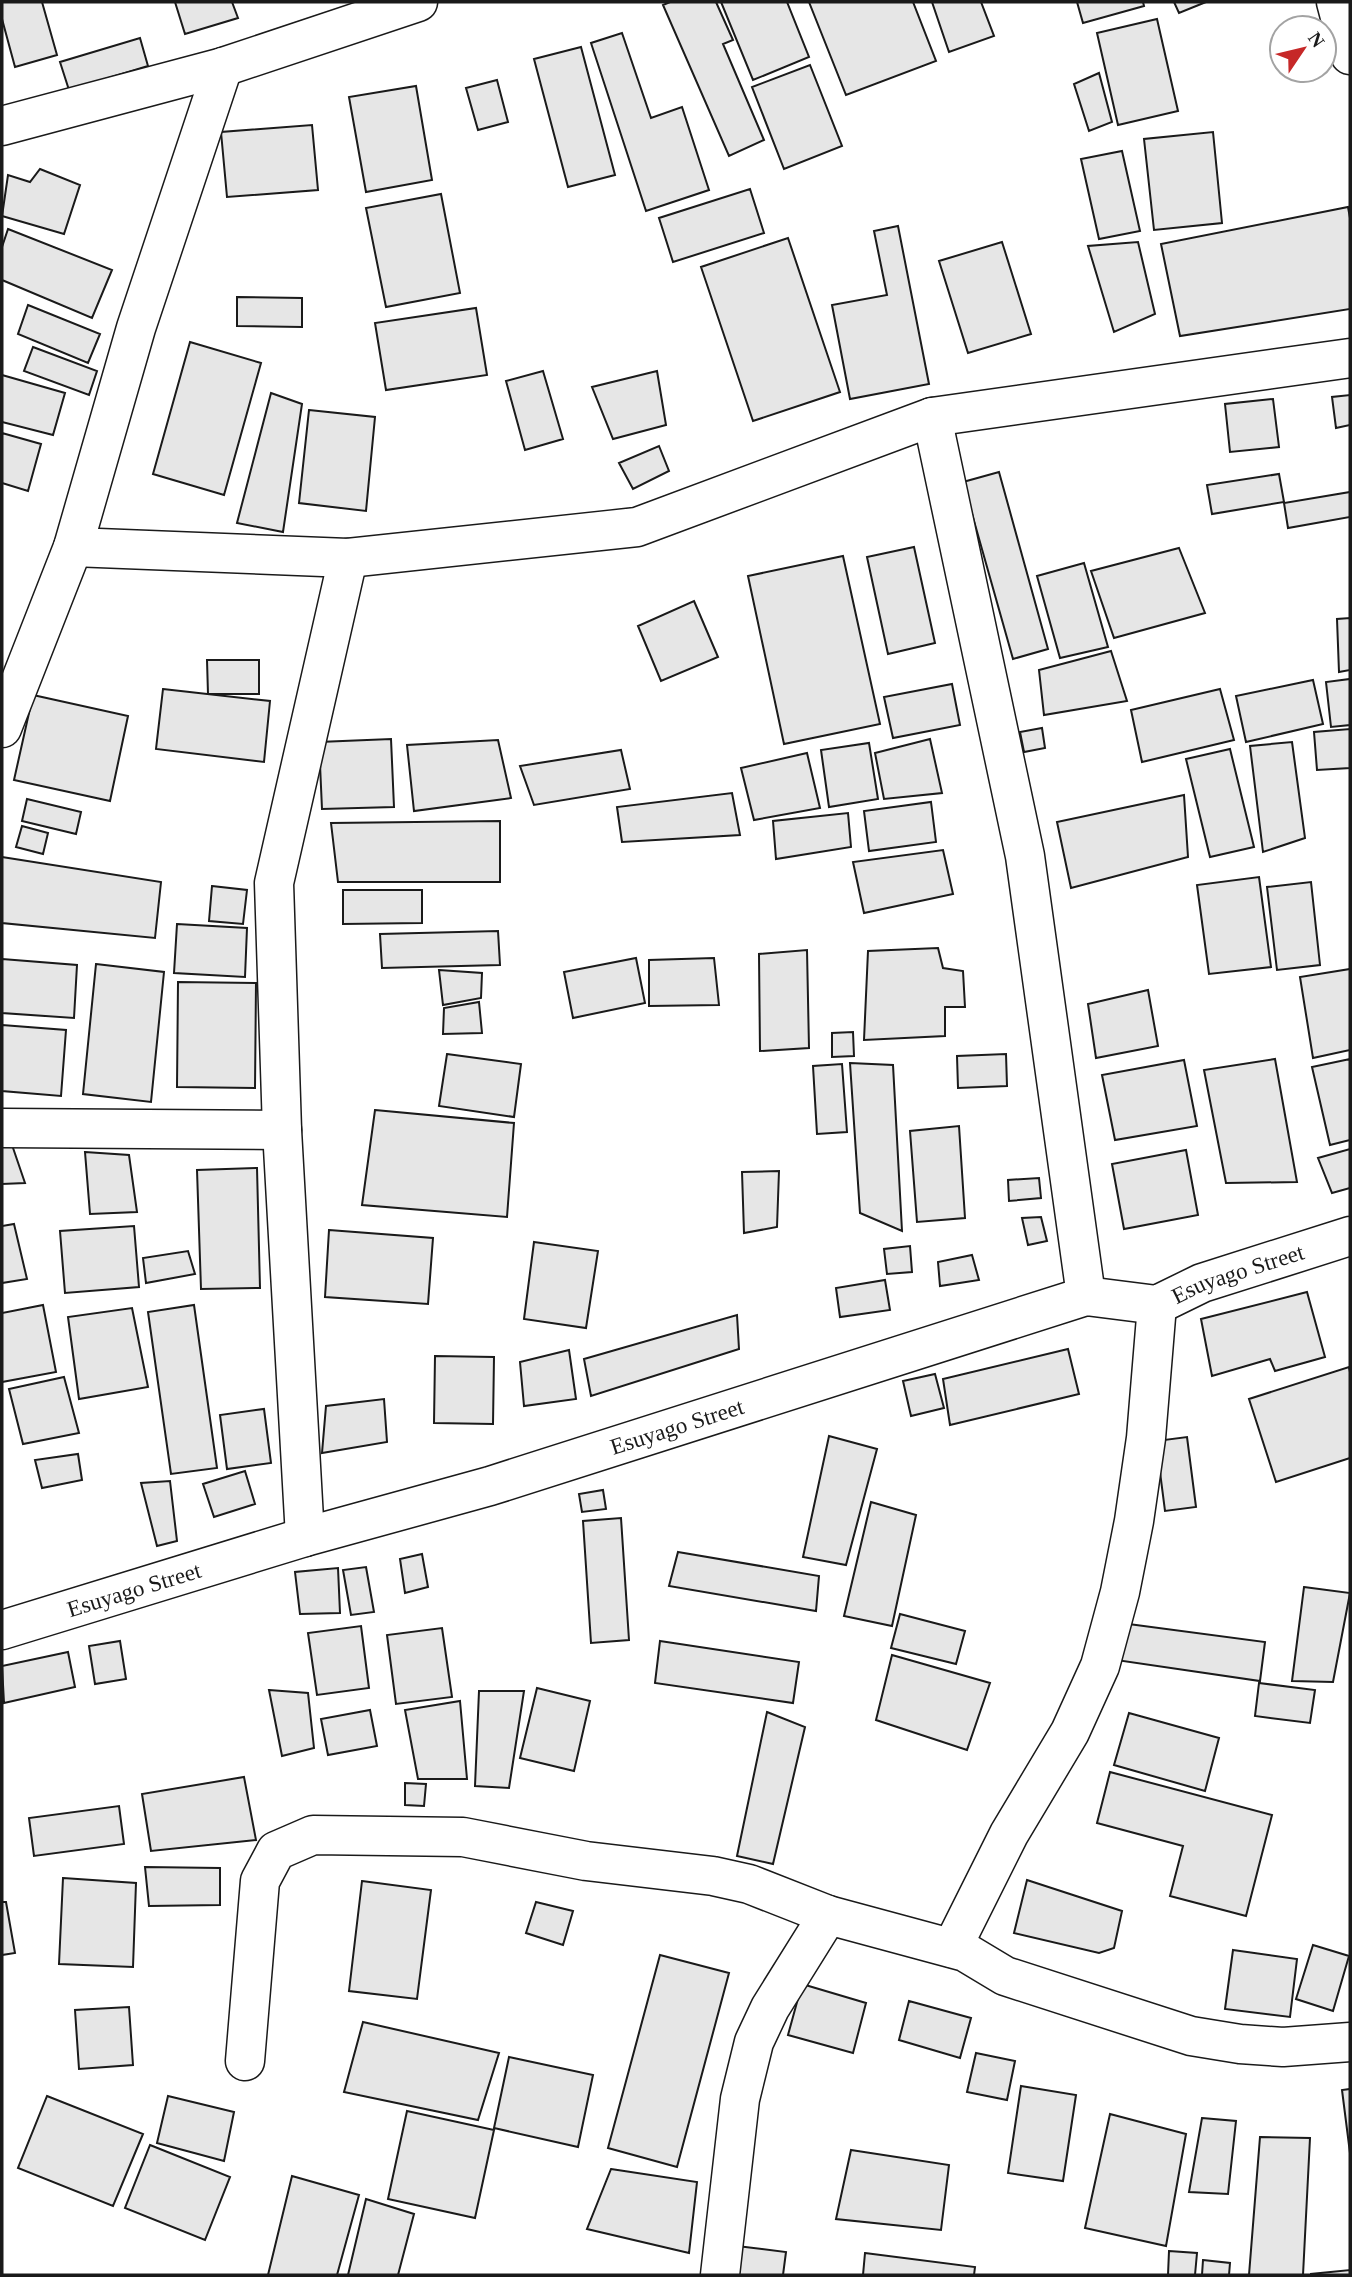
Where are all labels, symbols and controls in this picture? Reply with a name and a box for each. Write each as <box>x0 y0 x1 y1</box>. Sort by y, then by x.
north arrow <box>1268 14 1338 84</box>
text: N <box>1304 28 1329 51</box>
street label: Esuyago Street <box>1168 1239 1308 1309</box>
street label: Esuyago Street <box>607 1394 747 1460</box>
street label: Esuyago Street <box>64 1558 205 1622</box>

